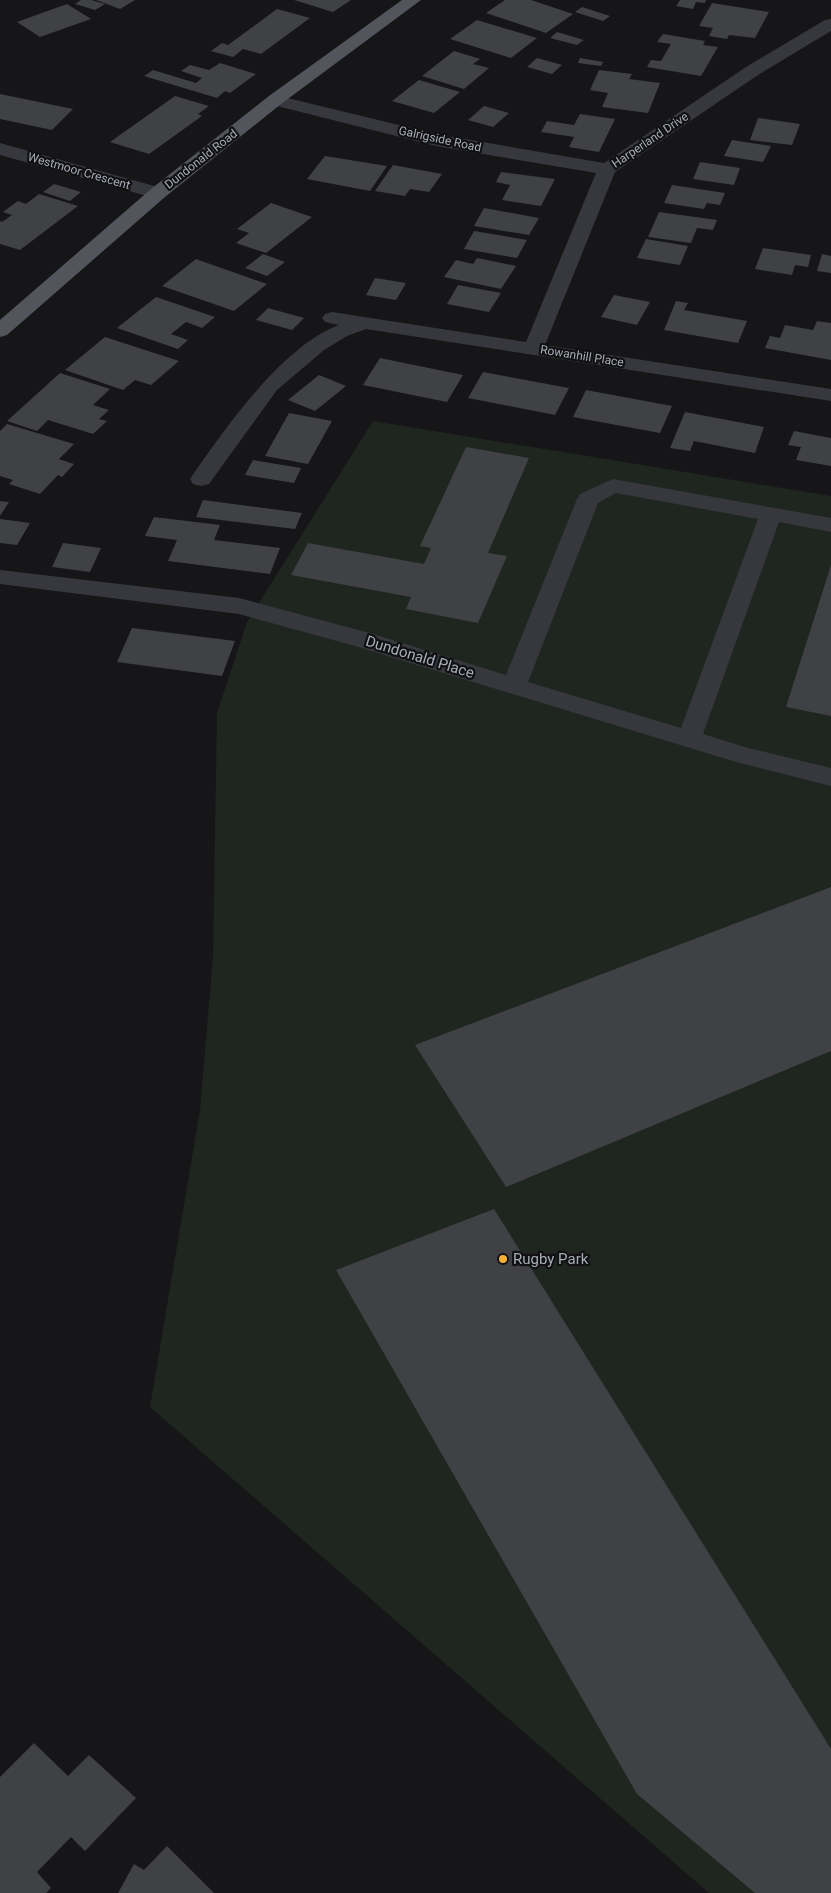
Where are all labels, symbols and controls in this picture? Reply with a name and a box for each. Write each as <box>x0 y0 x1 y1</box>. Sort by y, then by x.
street label: Harperland Drive <box>609 109 691 171</box>
street label: Galrigside Road <box>397 123 483 155</box>
street label: Dundonald Road <box>162 126 240 192</box>
street label: Westmoor Crescent <box>26 150 132 192</box>
street label: Rowanhill Place <box>539 342 625 370</box>
street label: Dundonald Place <box>363 632 477 682</box>
place label: Rugby Park <box>513 1250 589 1268</box>
marker: Rugby Park <box>497 1253 509 1265</box>

